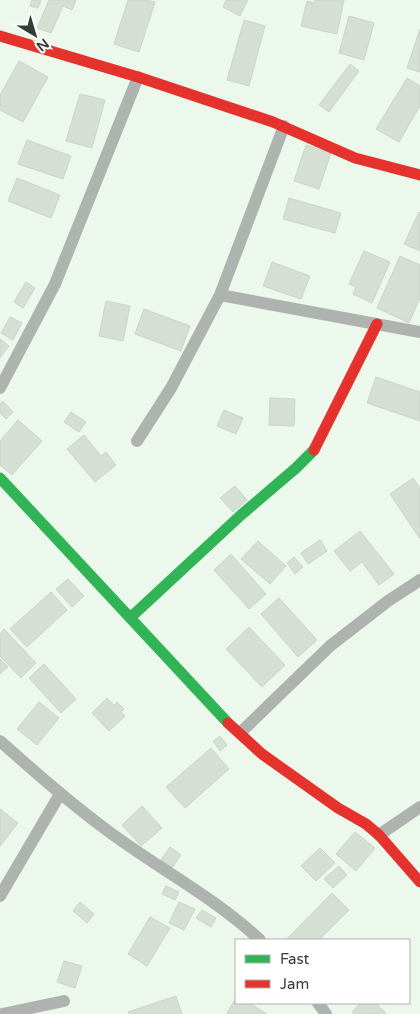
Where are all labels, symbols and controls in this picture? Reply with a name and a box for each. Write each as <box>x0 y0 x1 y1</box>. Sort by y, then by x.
north arrow <box>10 10 60 60</box>
text: N <box>33 35 52 55</box>
legend <box>235 939 410 1004</box>
text: Fast <box>280 950 310 968</box>
text: Jam <box>280 975 309 993</box>

